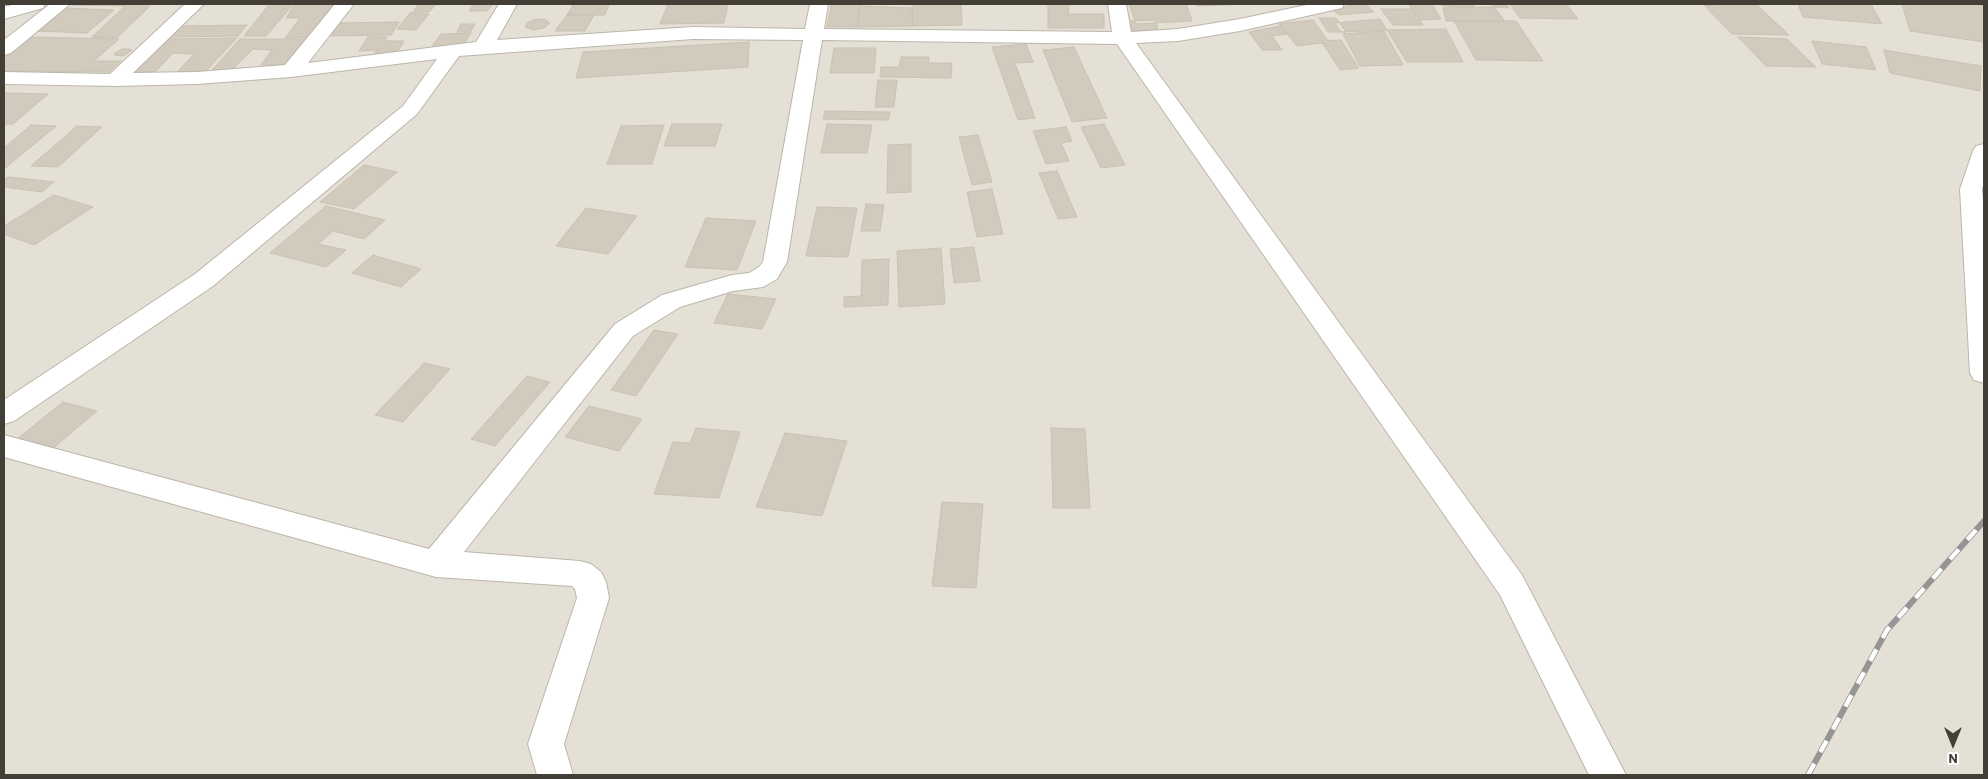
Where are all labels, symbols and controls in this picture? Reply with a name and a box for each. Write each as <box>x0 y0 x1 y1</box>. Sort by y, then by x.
north arrow <box>1928 719 1978 769</box>
text: N <box>1948 751 1958 768</box>

